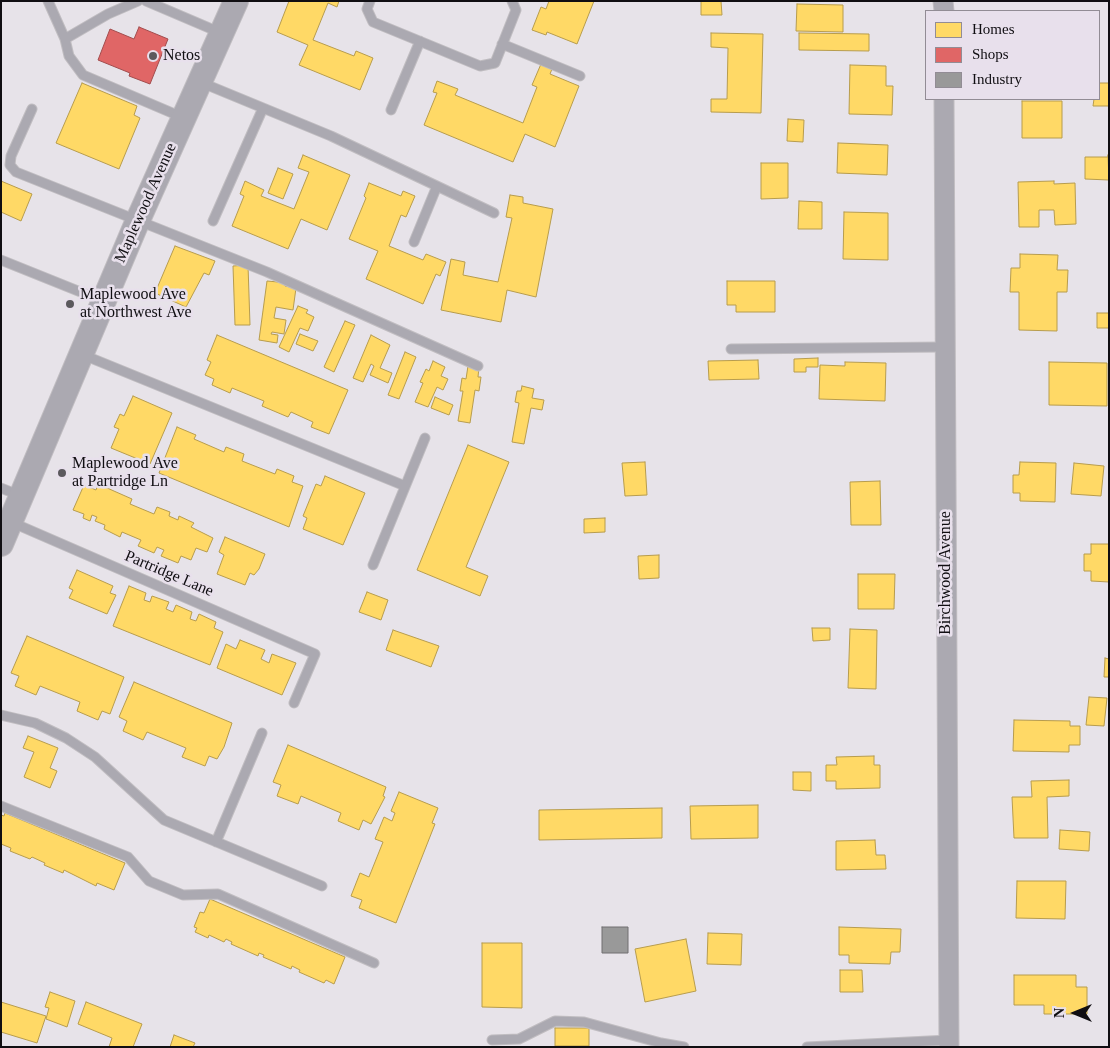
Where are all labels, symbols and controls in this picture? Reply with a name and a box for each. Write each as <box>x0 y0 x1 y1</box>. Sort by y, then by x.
legend <box>925 10 1100 100</box>
text: Homes <box>972 21 1015 37</box>
place label: Netos <box>163 46 200 66</box>
text: Shops <box>972 46 1009 62</box>
marker: Netos <box>147 50 159 62</box>
text: Industry <box>972 71 1022 87</box>
street label: Maplewood Avenue <box>111 140 181 266</box>
place label: Maplewood Ave at Northwest Ave <box>80 285 192 323</box>
marker: Maplewood Ave at Northwest Ave <box>64 298 76 310</box>
place label: Maplewood Ave at Partridge Ln <box>72 454 178 492</box>
marker: Maplewood Ave at Partridge Ln <box>56 467 68 479</box>
street label: Birchwood Avenue <box>936 511 956 635</box>
street label: Partridge Lane <box>122 547 216 601</box>
north arrow <box>1050 988 1100 1038</box>
text: N <box>1052 1008 1067 1018</box>

